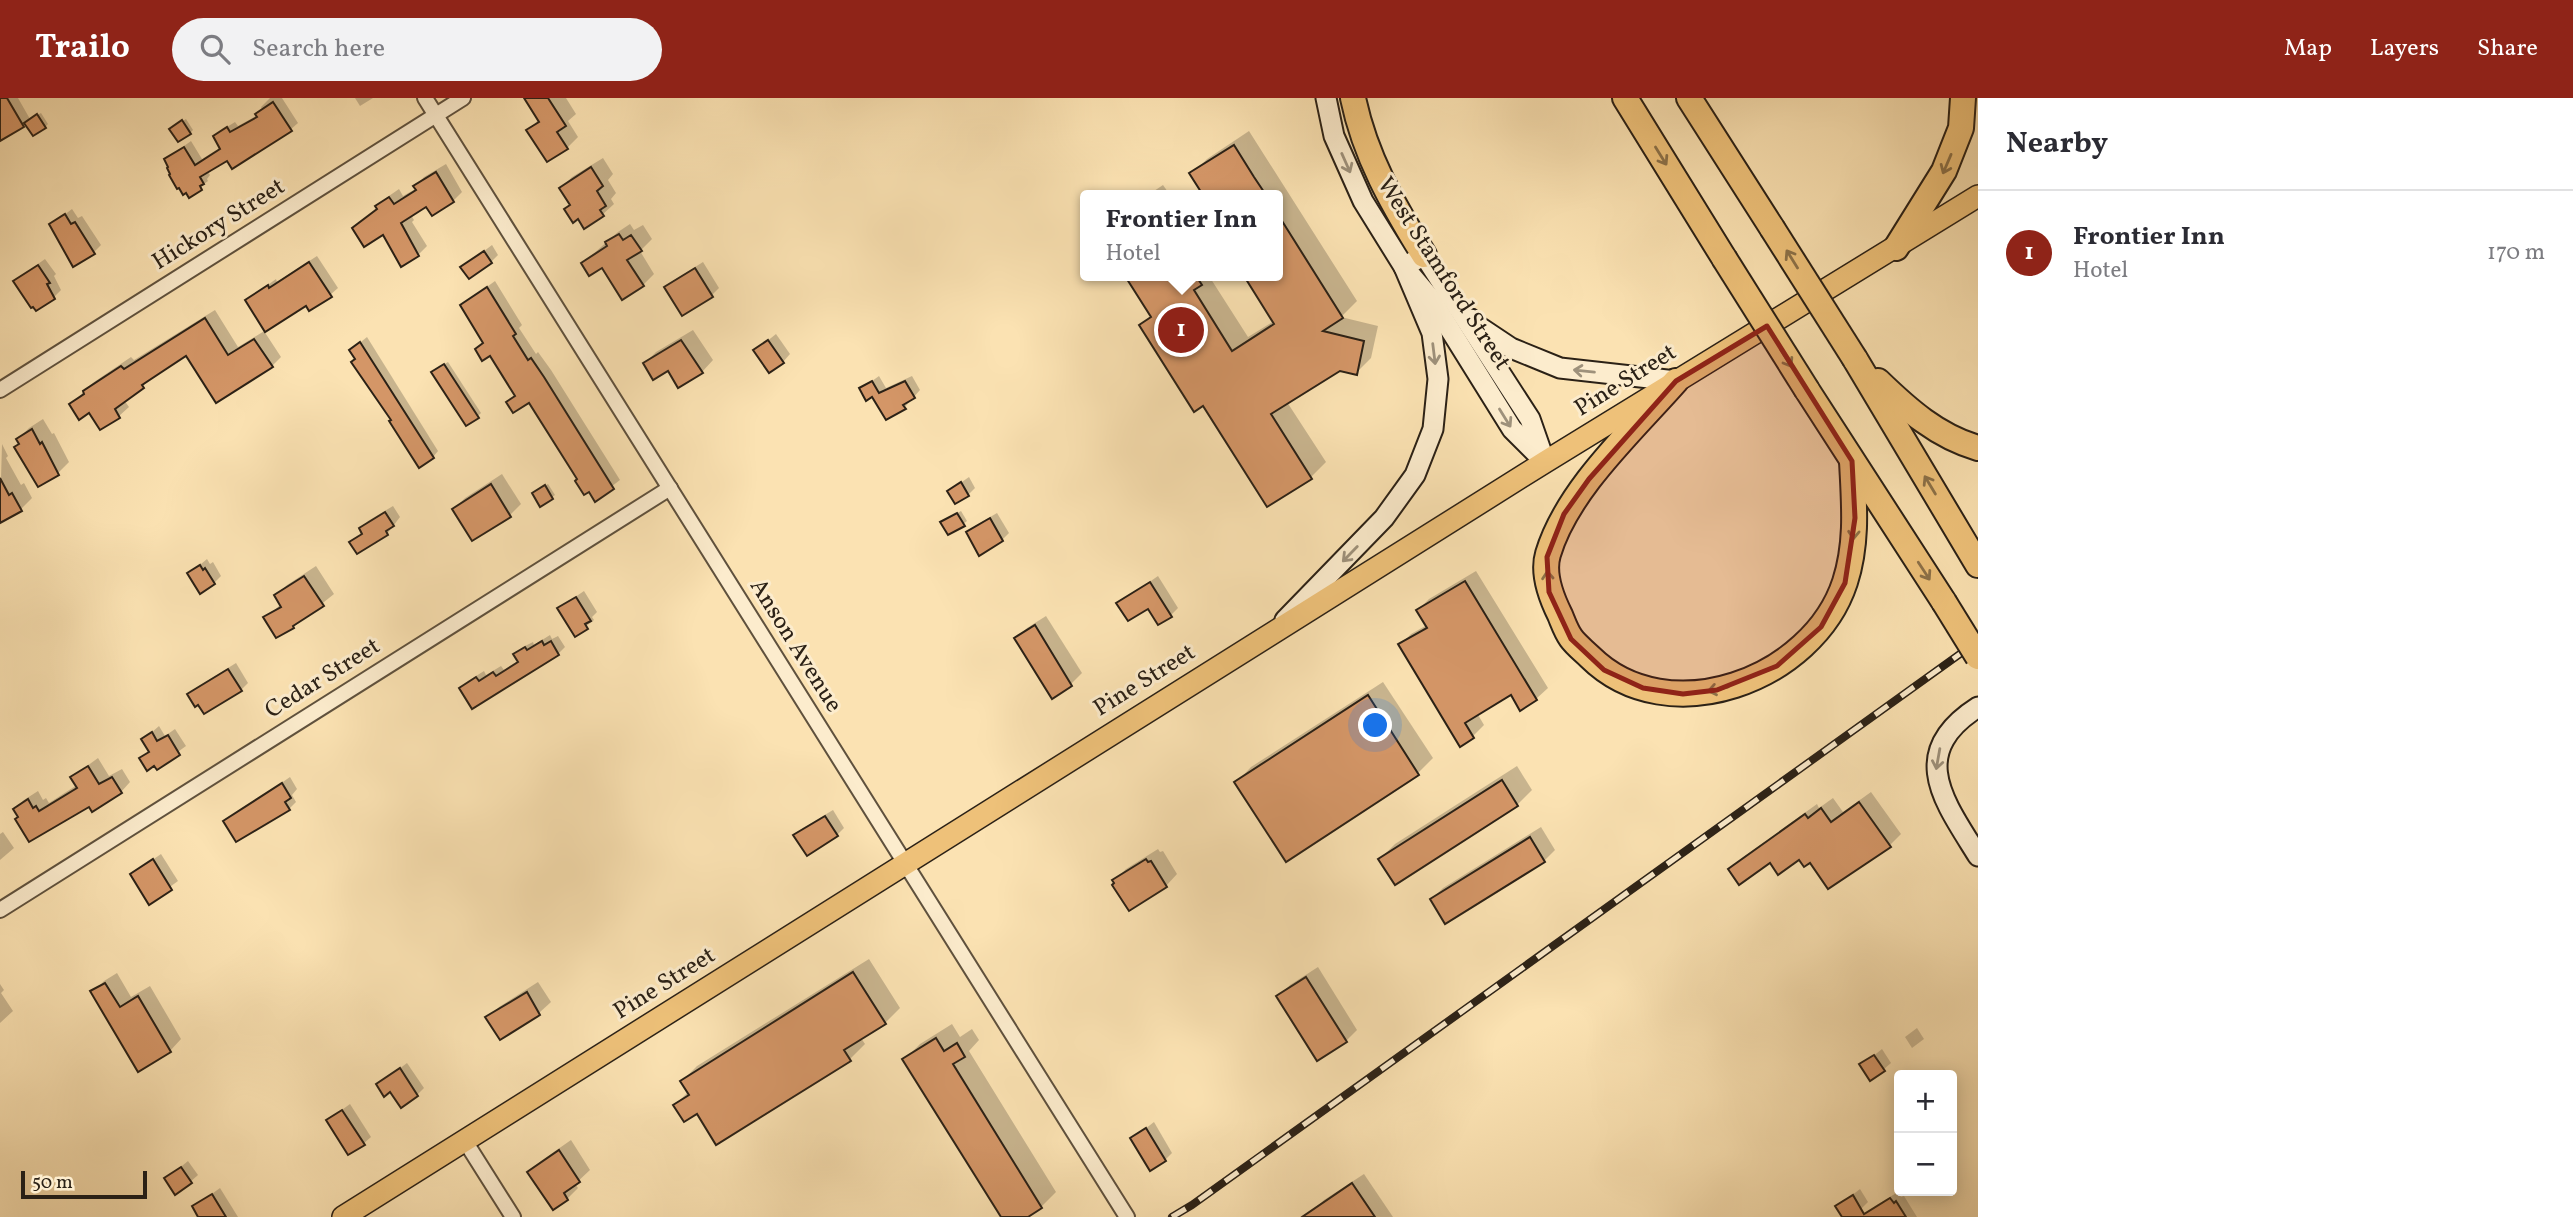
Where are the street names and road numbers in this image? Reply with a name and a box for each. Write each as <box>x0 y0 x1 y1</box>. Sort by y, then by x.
street label: Hickory Street <box>146 171 292 279</box>
street label: West Stamford Street <box>1368 171 1518 377</box>
street label: Pine Street <box>1568 336 1684 426</box>
street label: Anson Avenue <box>740 573 850 719</box>
street label: Cedar Street <box>259 630 387 728</box>
street label: Pine Street <box>1087 636 1203 726</box>
street label: Pine Street <box>607 939 723 1029</box>

